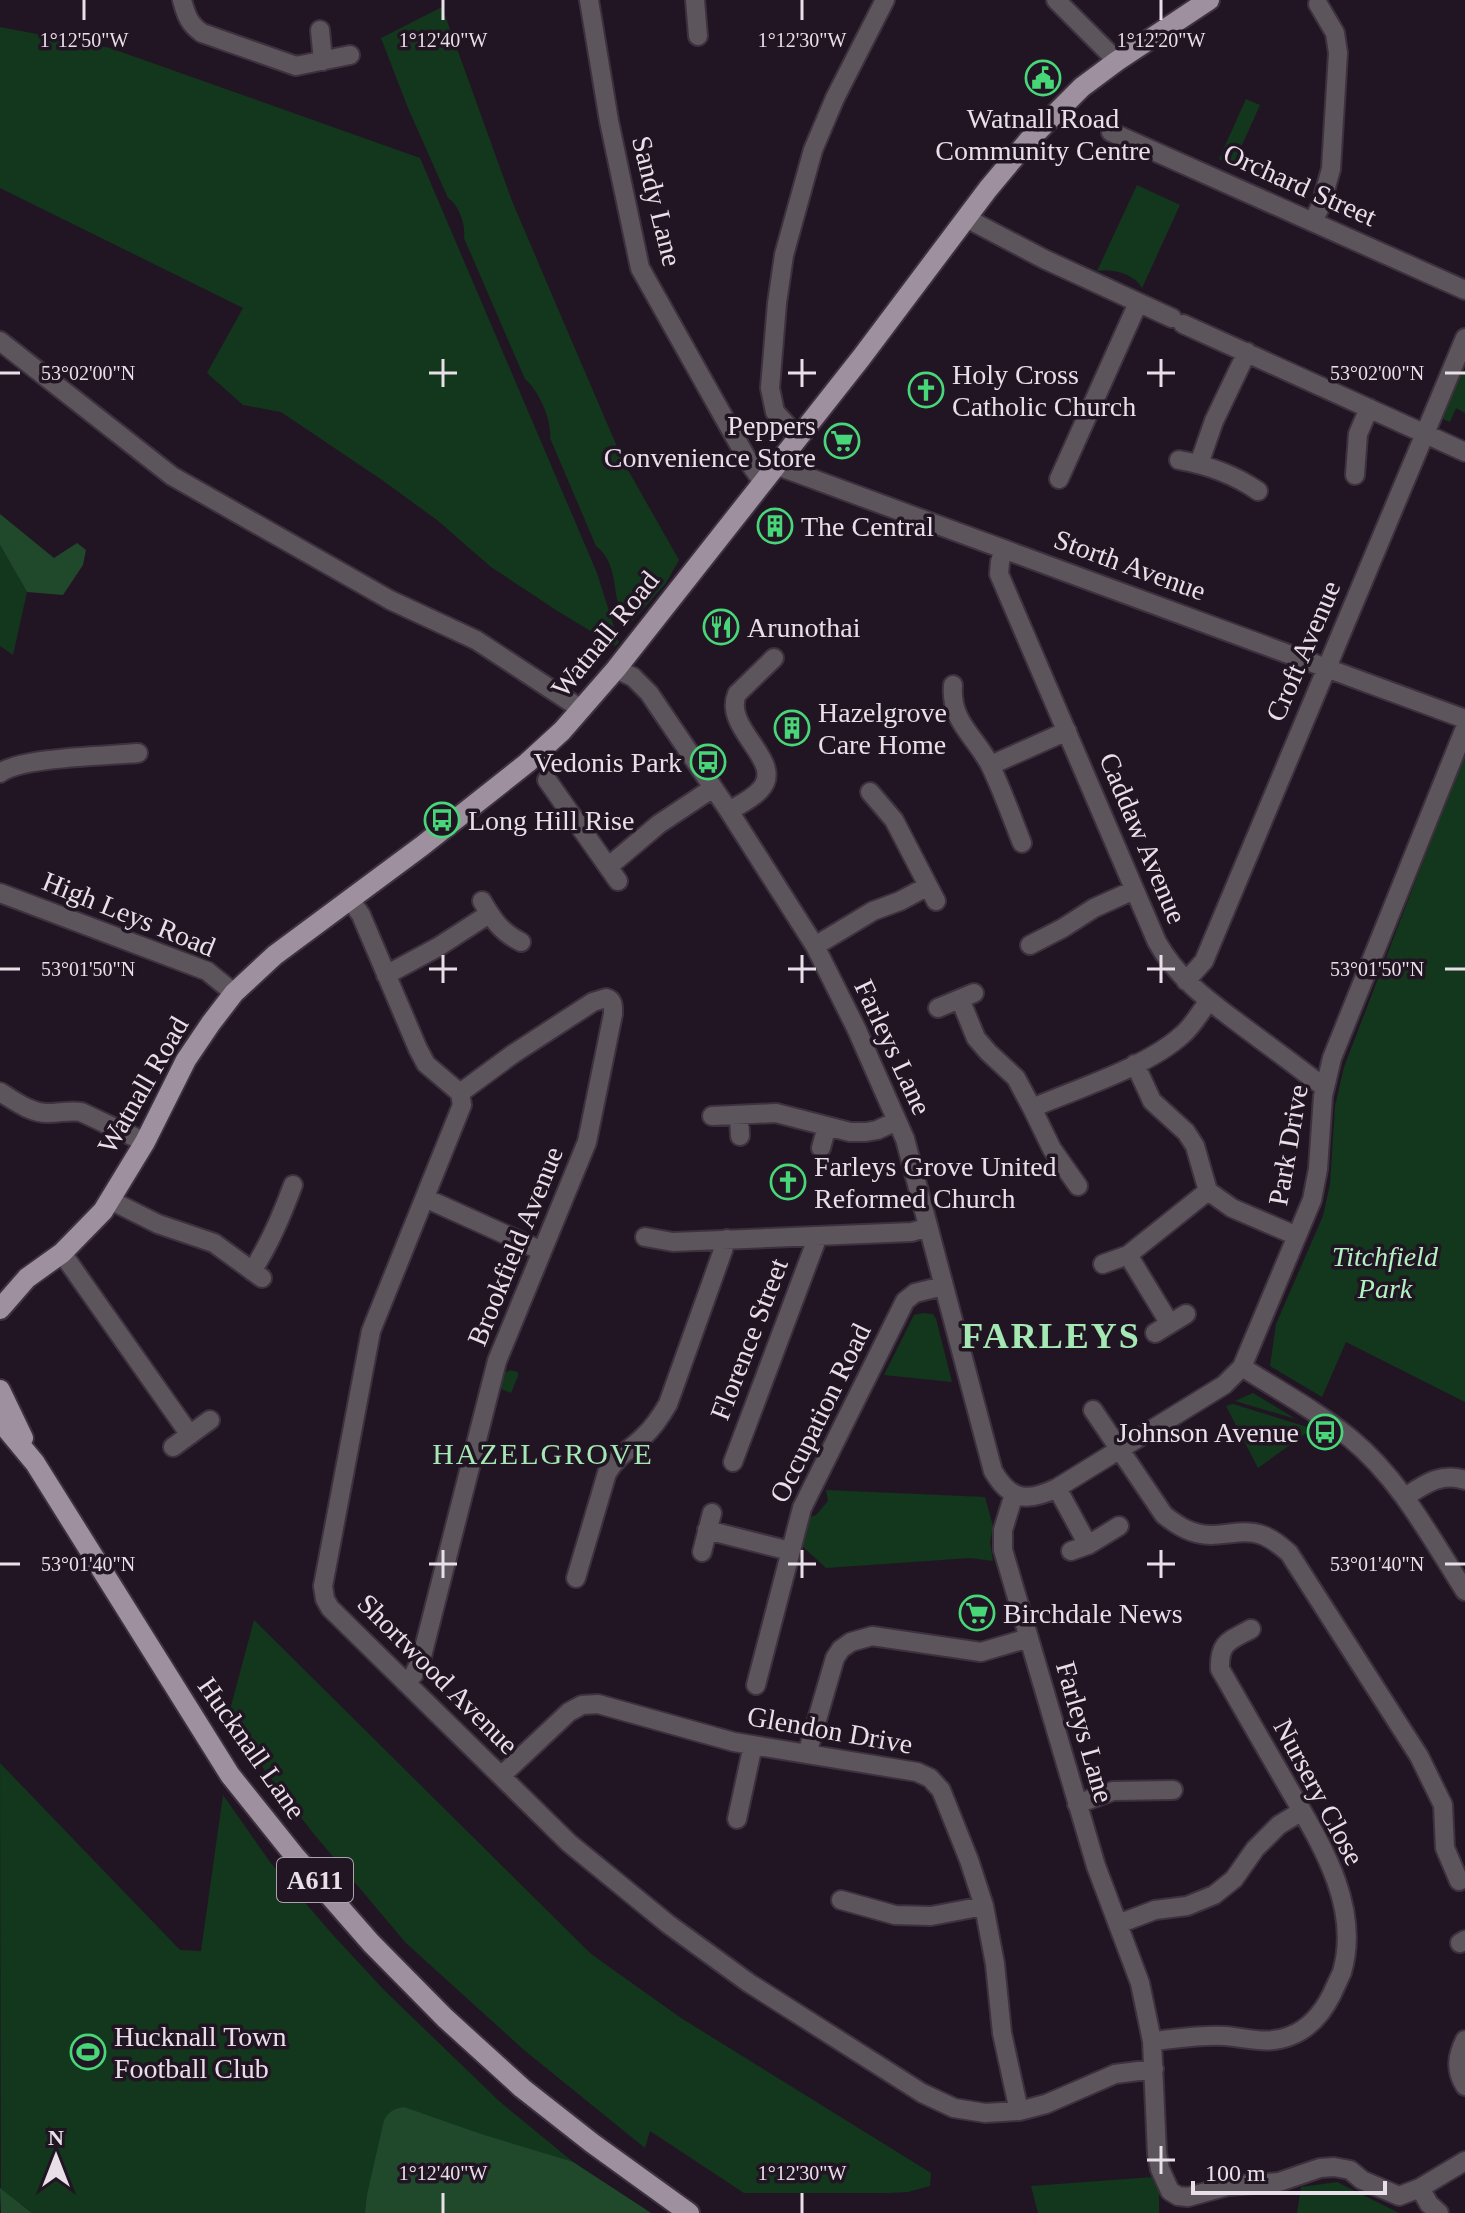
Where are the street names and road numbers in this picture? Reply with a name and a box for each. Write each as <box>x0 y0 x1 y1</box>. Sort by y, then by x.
street label: Sandy Lane <box>626 133 688 269</box>
street label: Orchard Street <box>1219 137 1381 233</box>
street label: Storth Avenue <box>1050 523 1210 607</box>
street label: Watnall Road <box>545 565 665 703</box>
street label: Croft Avenue <box>1260 576 1346 726</box>
street label: Caddaw Avenue <box>1093 748 1193 928</box>
street label: High Leys Road <box>38 865 220 963</box>
street label: Farleys Lane <box>848 975 938 1119</box>
street label: Watnall Road <box>91 1011 195 1159</box>
street label: Park Drive <box>1262 1082 1314 1208</box>
street label: Brookfield Avenue <box>461 1142 569 1350</box>
street label: Florence Street <box>704 1254 794 1424</box>
street label: Occupation Road <box>763 1318 877 1508</box>
street label: Shortwood Avenue <box>352 1588 524 1760</box>
street label: Farleys Lane <box>1050 1658 1120 1806</box>
street label: Hucknall Lane <box>192 1671 312 1825</box>
street label: Glendon Drive <box>745 1700 915 1760</box>
street label: Nursery Close <box>1268 1714 1370 1870</box>
road number: A611 <box>277 1858 353 1902</box>

